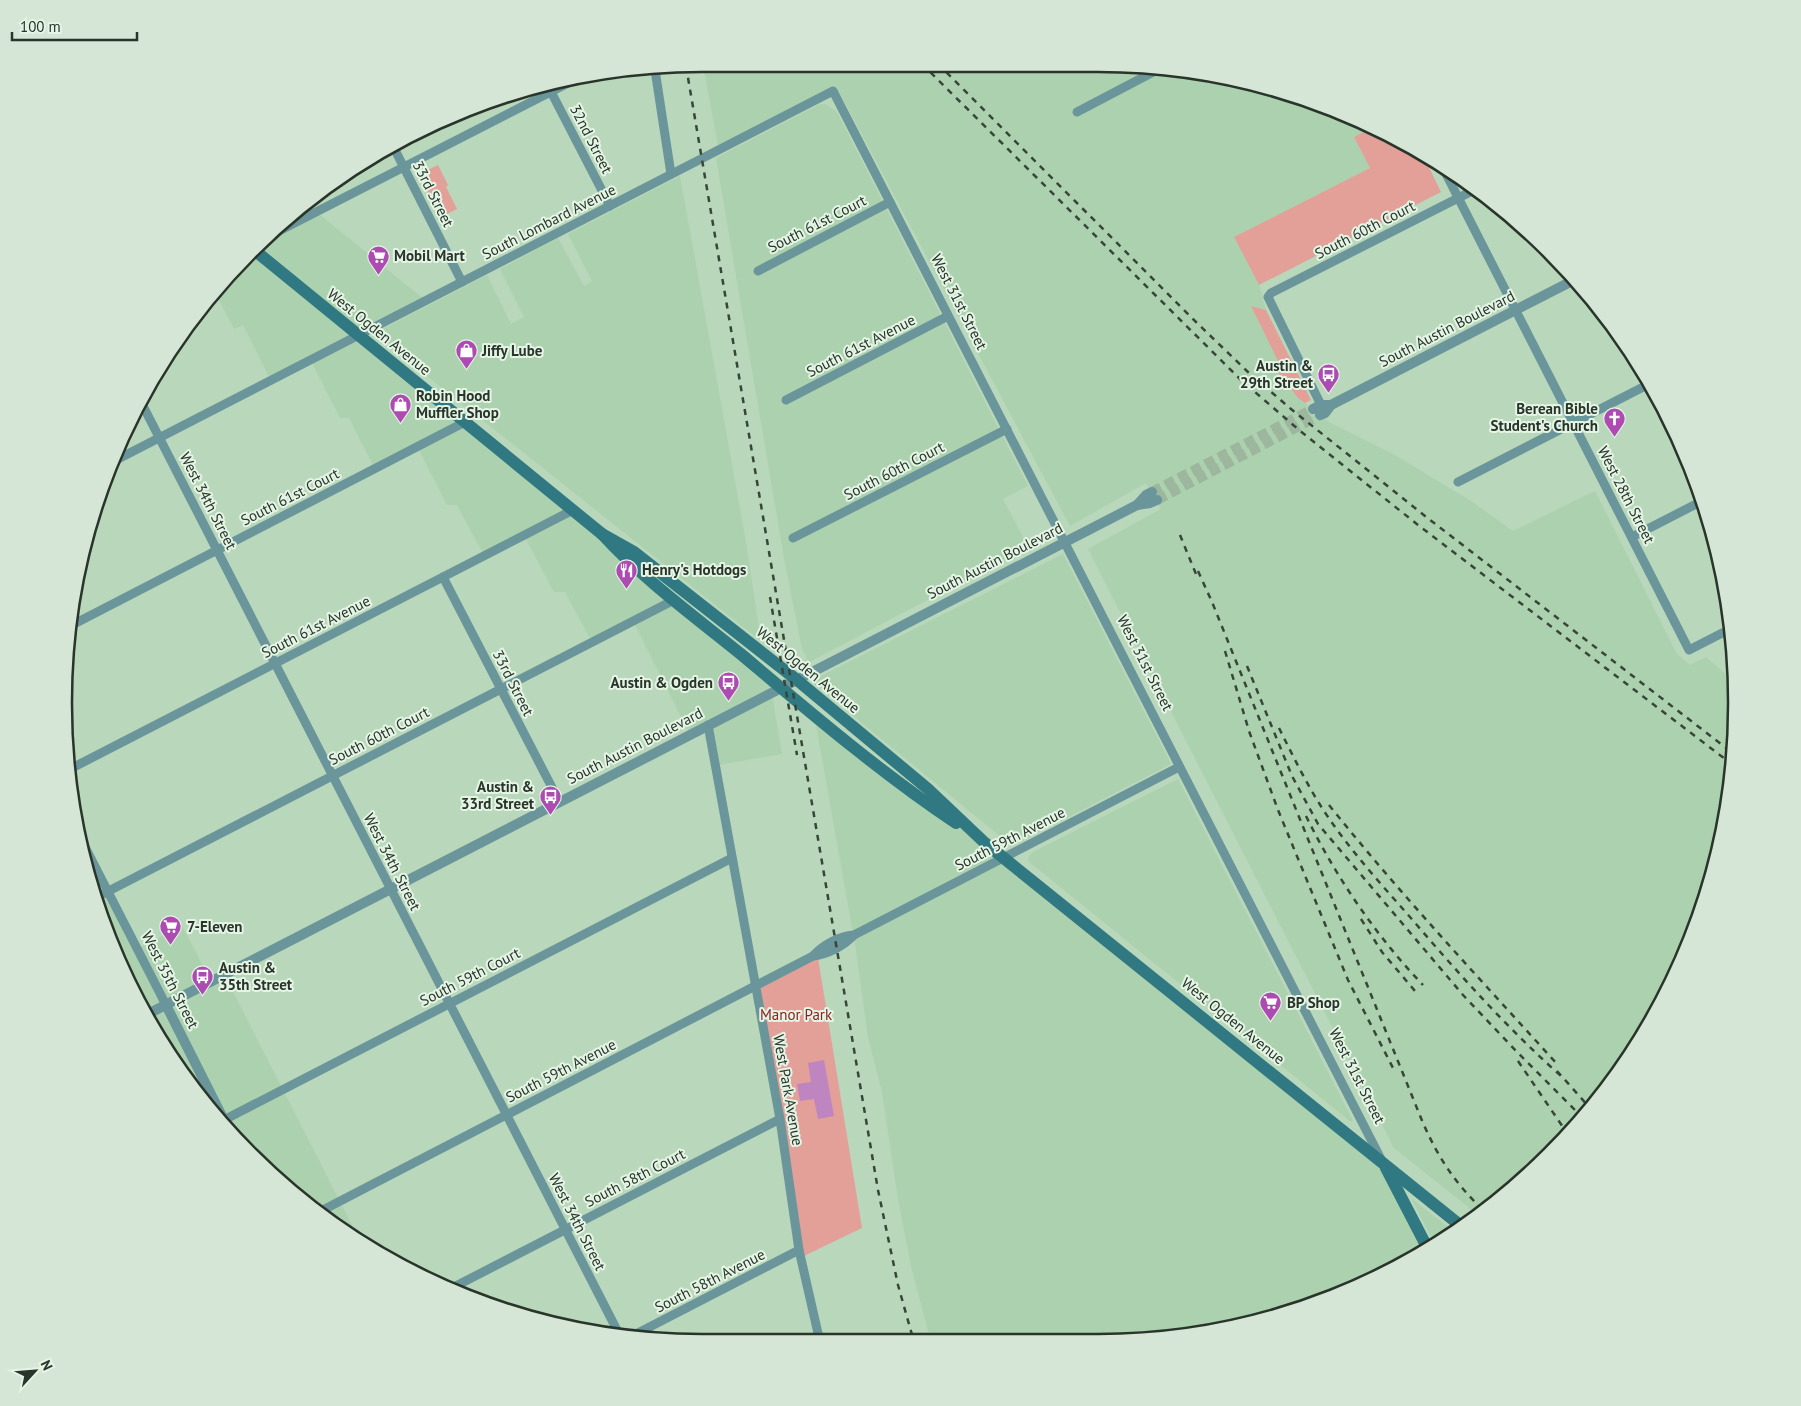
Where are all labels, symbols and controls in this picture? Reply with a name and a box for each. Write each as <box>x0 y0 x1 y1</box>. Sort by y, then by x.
scale bar <box>12 10 138 42</box>
text: 100 m <box>20 17 61 36</box>
street label: 32nd Street <box>566 101 617 176</box>
street label: 33rd Street <box>409 157 458 230</box>
street label: South Lombard Avenue <box>479 180 619 264</box>
street label: South 61st Court <box>764 191 869 257</box>
street label: South 60th Court <box>1312 196 1418 263</box>
supermarket icon: Mobil Mart <box>366 244 390 275</box>
place label: Mobil Mart <box>394 246 465 265</box>
street label: West 31st Street <box>927 251 992 353</box>
street label: West Ogden Avenue <box>324 284 435 379</box>
street label: South Austin Boulevard <box>1376 286 1518 371</box>
street label: South 61st Avenue <box>803 310 918 381</box>
shop icon: Jiffy Lube <box>454 339 478 370</box>
place label: Jiffy Lube <box>481 341 543 360</box>
place label: Austin & 29th Street <box>1240 356 1314 392</box>
bus stop icon: Austin & 29th Street <box>1317 363 1341 394</box>
place label: Robin Hood Muffler Shop <box>416 386 499 422</box>
shop icon: Robin Hood Muffler Shop <box>388 393 412 424</box>
place label: Berean Bible Student's Church <box>1491 399 1598 435</box>
church icon: Berean Bible Student's Church <box>1602 406 1626 437</box>
street label: South 60th Court <box>841 437 947 504</box>
street label: West 28th Street <box>1594 443 1659 547</box>
street label: West 34th Street <box>176 449 241 553</box>
street label: South 61st Court <box>237 464 342 530</box>
street label: South Austin Boulevard <box>924 518 1066 603</box>
restaurant icon: Henry's Hotdogs <box>614 558 638 589</box>
place label: Henry's Hotdogs <box>642 560 746 579</box>
street label: South 61st Avenue <box>258 591 373 662</box>
street label: West 31st Street <box>1113 612 1178 714</box>
street label: West Ogden Avenue <box>753 622 864 717</box>
street label: 33rd Street <box>489 646 538 719</box>
bus stop icon: Austin & Ogden <box>717 671 741 702</box>
place label: Austin & Ogden <box>611 673 713 692</box>
street label: South 60th Court <box>326 702 432 769</box>
street label: South Austin Boulevard <box>564 703 706 788</box>
place label: Austin & 33rd Street <box>461 777 535 813</box>
bus stop icon: Austin & 33rd Street <box>538 784 562 815</box>
street label: South 59th Avenue <box>951 803 1068 875</box>
street label: West 34th Street <box>360 810 425 914</box>
supermarket icon: 7-Eleven <box>159 915 183 946</box>
place label: 7-Eleven <box>187 917 242 936</box>
street label: West 35th Street <box>138 928 203 1032</box>
street label: South 59th Court <box>417 943 523 1010</box>
place label: Austin & 35th Street <box>219 958 293 994</box>
bus stop icon: Austin & 35th Street <box>191 965 215 996</box>
street label: West Ogden Avenue <box>1178 973 1289 1068</box>
supermarket icon: BP Shop <box>1259 991 1283 1022</box>
place label: BP Shop <box>1287 993 1340 1012</box>
park label: Manor Park <box>760 1005 833 1024</box>
street label: West 31st Street <box>1325 1025 1390 1127</box>
street label: West Park Avenue <box>769 1033 808 1147</box>
street label: South 59th Avenue <box>502 1035 619 1107</box>
street label: South 58th Court <box>582 1144 688 1211</box>
street label: West 34th Street <box>545 1170 610 1274</box>
street label: South 58th Avenue <box>651 1245 768 1317</box>
north arrow <box>10 1346 60 1396</box>
text: N <box>37 1357 57 1373</box>

